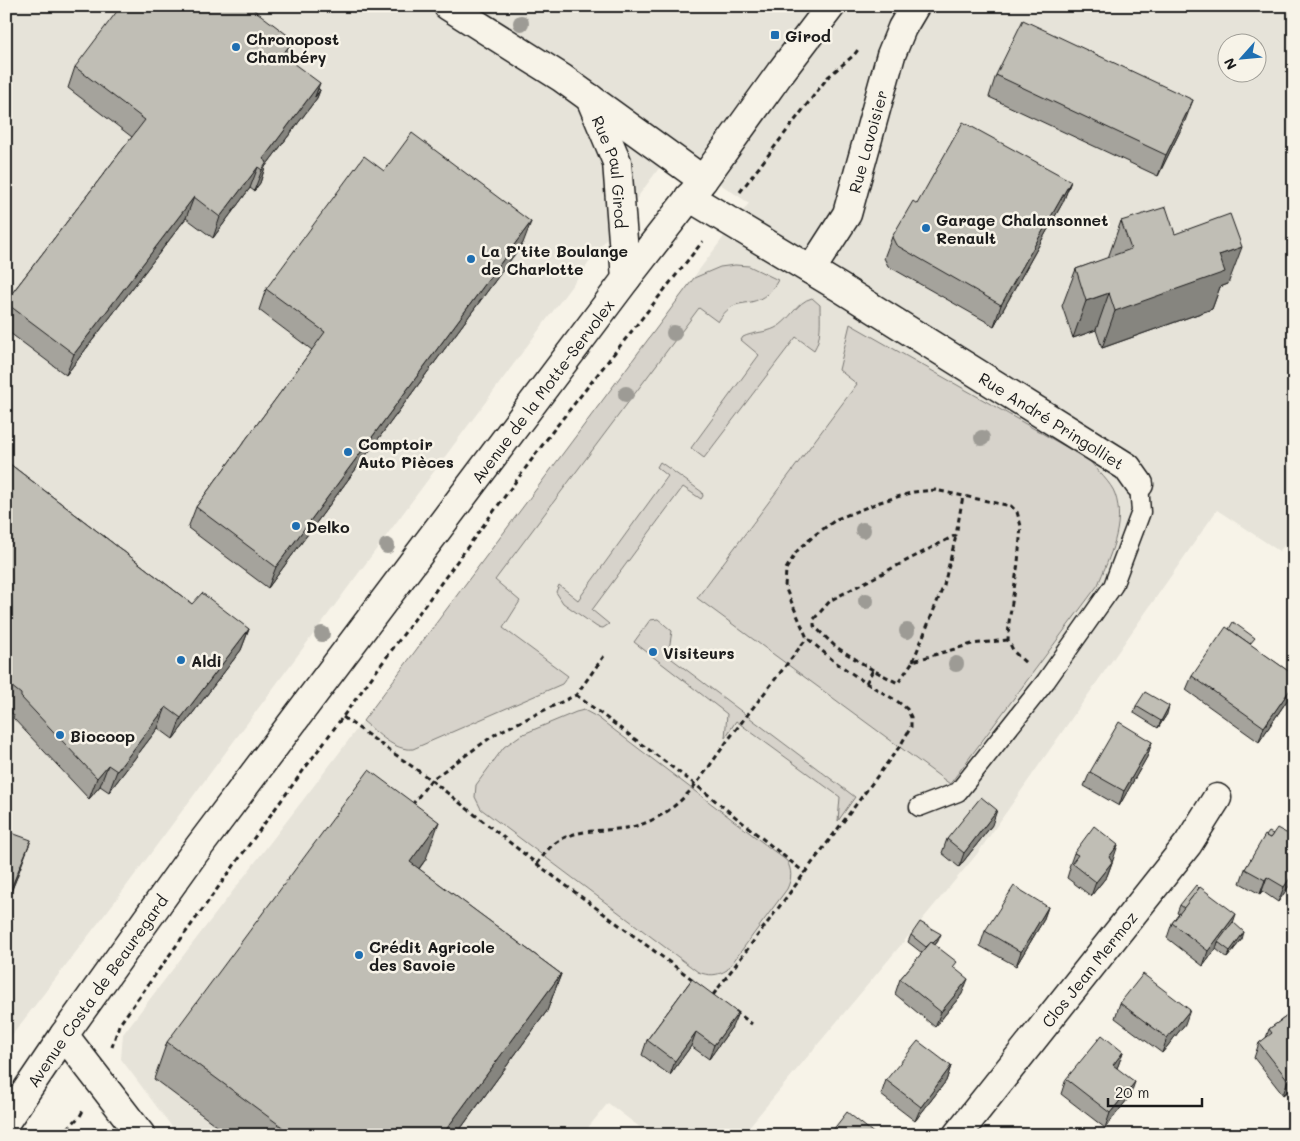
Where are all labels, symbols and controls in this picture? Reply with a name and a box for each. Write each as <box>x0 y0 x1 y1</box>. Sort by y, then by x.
place label: Girod <box>785 25 831 46</box>
place label: Chronopost Chambéry <box>246 28 339 67</box>
marker: Girod <box>769 29 781 41</box>
north arrow <box>1218 32 1268 82</box>
marker: Chronopost Chambéry <box>230 41 242 53</box>
text: N <box>1219 55 1241 73</box>
street label: Rue Lavoisier <box>843 87 891 195</box>
street label: Rue Paul Girod <box>588 112 633 229</box>
place label: Garage Chalansonnet Renault <box>936 209 1108 248</box>
marker: Garage Chalansonnet Renault <box>920 222 932 234</box>
place label: La P'tite Boulange de Charlotte <box>481 240 628 279</box>
marker: La P'tite Boulange de Charlotte <box>465 253 477 265</box>
street label: Avenue de la Motte-Servolex <box>466 295 618 487</box>
street label: Rue André Pringolliet <box>975 367 1129 473</box>
place label: Comptoir Auto Pièces <box>358 433 454 472</box>
marker: Comptoir Auto Pièces <box>342 446 354 458</box>
place label: Delko <box>306 516 350 537</box>
marker: Delko <box>290 520 302 532</box>
place label: Visiteurs <box>663 642 735 663</box>
marker: Visiteurs <box>647 646 659 658</box>
place label: Aldi <box>191 650 222 671</box>
marker: Aldi <box>175 654 187 666</box>
place label: Biocoop <box>70 725 135 746</box>
marker: Biocoop <box>54 729 66 741</box>
street label: Avenue Costa de Beauregard <box>22 890 172 1091</box>
street label: Clos Jean Mermoz <box>1036 907 1141 1031</box>
place label: Crédit Agricole des Savoie <box>369 936 495 975</box>
marker: Crédit Agricole des Savoie <box>353 949 365 961</box>
scale bar <box>1108 1076 1201 1108</box>
text: 20 m <box>1115 1082 1149 1102</box>

